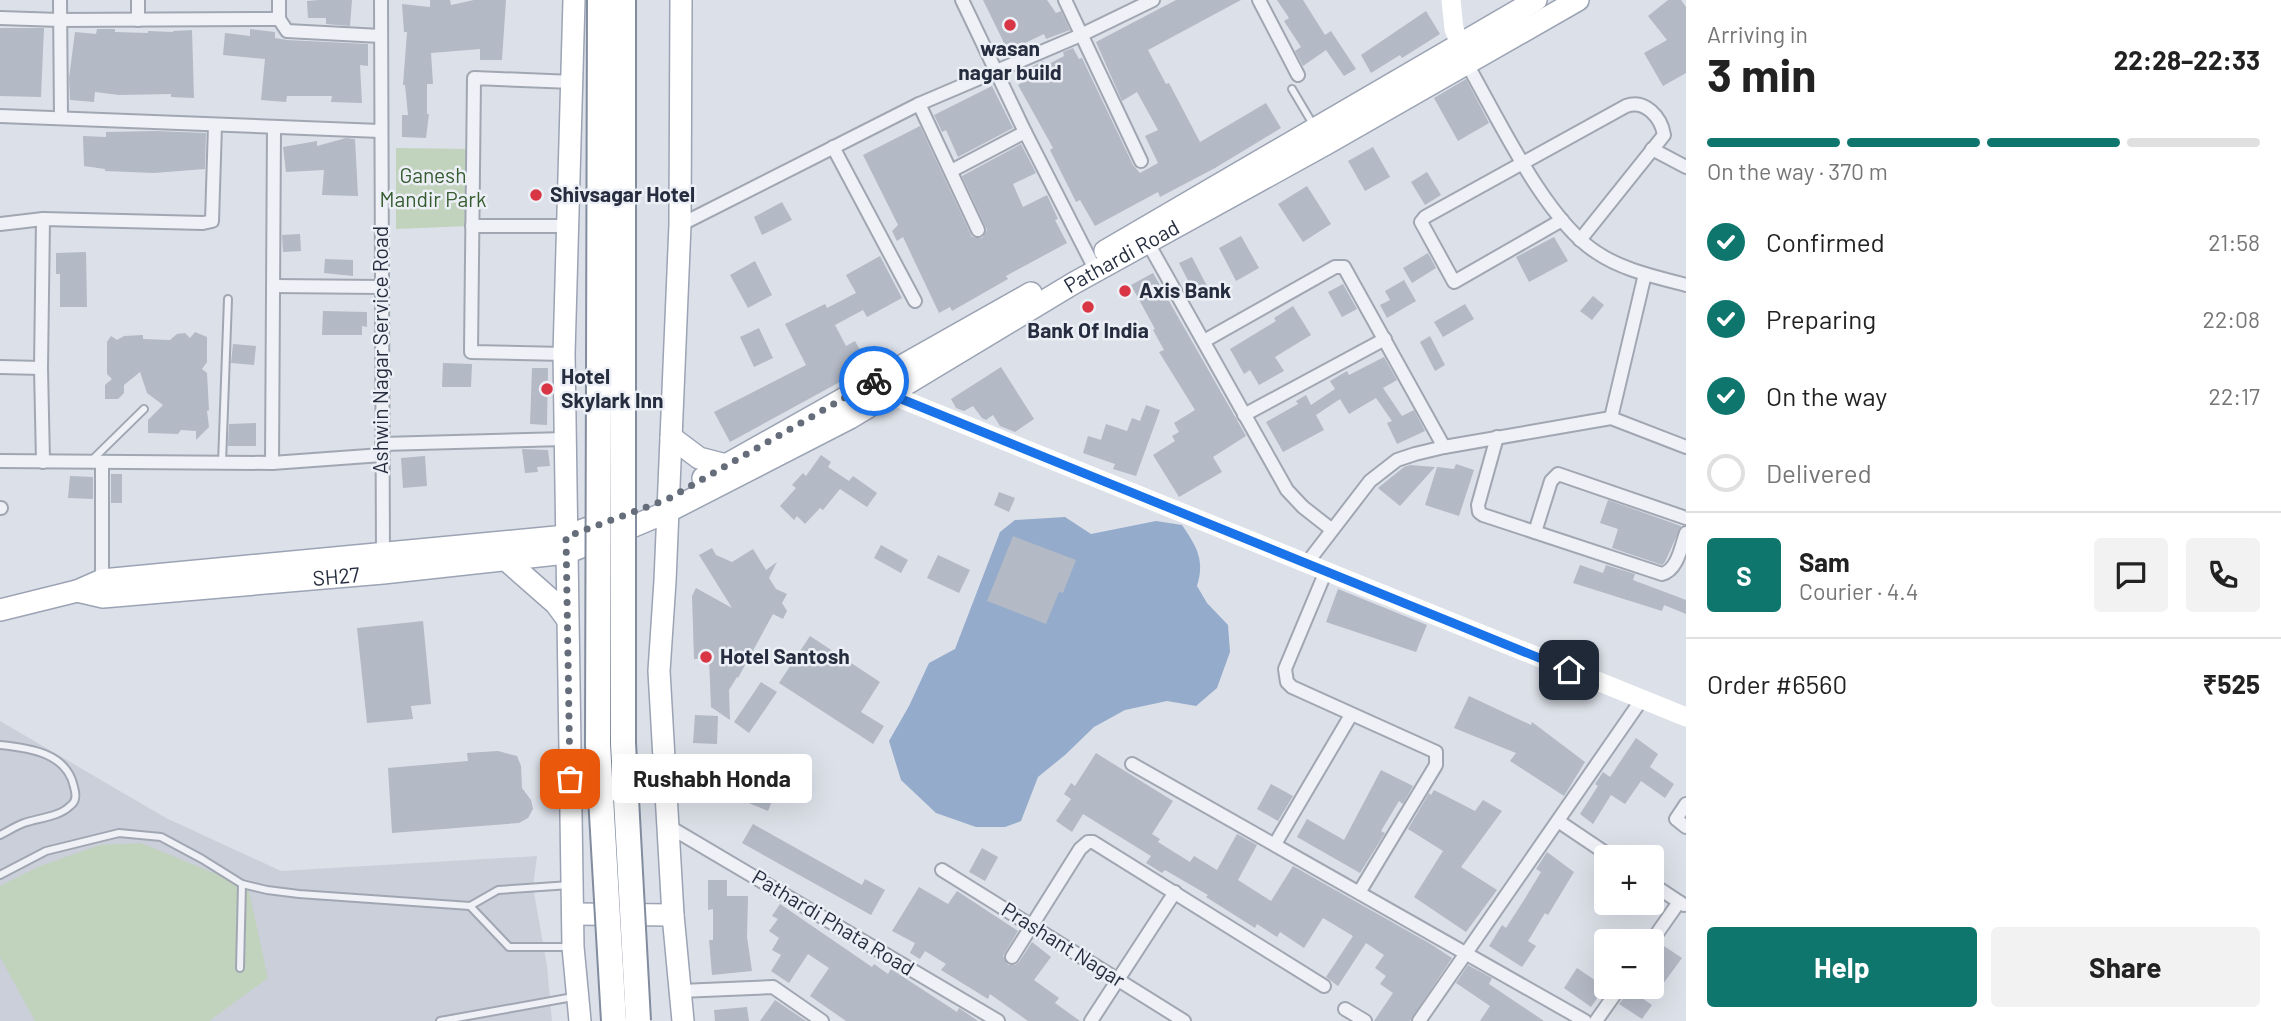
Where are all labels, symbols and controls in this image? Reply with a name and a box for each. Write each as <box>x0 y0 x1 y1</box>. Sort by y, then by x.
marker: wasan nagar build <box>1002 17 1018 33</box>
text: Arriving in <box>1707 20 1808 48</box>
place label: wasan nagar build <box>958 35 1062 84</box>
text: 22:28–22:33 <box>2114 44 2260 75</box>
text: 3 min <box>1707 46 1816 101</box>
text: On the way · 370 m <box>1707 157 1888 185</box>
park label: Ganesh Mandir Park <box>380 162 486 211</box>
place label: Shivsagar Hotel <box>550 181 695 206</box>
marker: Shivsagar Hotel <box>528 187 544 203</box>
street label: Pathardi Road <box>1059 214 1183 297</box>
icon: check <box>1707 223 1745 261</box>
street label: Ashwin Nagar Service Road <box>367 226 392 474</box>
text: Confirmed <box>1766 226 1885 257</box>
text: 21:58 <box>2208 228 2260 256</box>
place label: Axis Bank <box>1139 277 1231 302</box>
marker: Axis Bank <box>1117 283 1133 299</box>
marker: Bank Of India <box>1080 299 1096 315</box>
icon: check <box>1707 300 1745 338</box>
text: Preparing <box>1766 303 1876 334</box>
text: 22:08 <box>2203 305 2260 333</box>
place label: Bank Of India <box>1027 317 1149 342</box>
courier <box>839 346 909 416</box>
icon: bike <box>855 362 893 400</box>
place label: Hotel Skylark Inn <box>561 363 663 412</box>
icon: check <box>1707 377 1745 415</box>
text: On the way <box>1766 380 1887 411</box>
marker: Hotel Skylark Inn <box>539 381 555 397</box>
text: 22:17 <box>2209 382 2260 410</box>
text: Delivered <box>1766 457 1872 488</box>
button: chat <box>2094 538 2168 612</box>
button: phone <box>2186 538 2260 612</box>
text: Sam <box>1799 546 1850 577</box>
text: S <box>1736 560 1752 591</box>
street label: SH27 <box>311 561 361 590</box>
text: Courier · 4.4 <box>1799 577 1918 605</box>
pin <box>1539 640 1599 700</box>
place label: Hotel Santosh <box>720 643 850 668</box>
marker: Hotel Santosh <box>698 649 714 665</box>
icon: home <box>1550 651 1588 689</box>
text: Order #6560 <box>1707 668 1847 699</box>
text: ₹525 <box>2203 668 2260 699</box>
pin <box>540 749 600 809</box>
callout: Rushabh Honda <box>612 754 812 804</box>
icon: bag <box>551 760 589 798</box>
text: Rushabh Honda <box>633 764 791 792</box>
map controls <box>1594 845 1664 999</box>
button: + <box>1594 845 1664 915</box>
street label: Pathardi Phata Road <box>748 863 919 980</box>
street label: Prashant Nagar <box>998 896 1130 992</box>
button: Help <box>1707 927 1977 1007</box>
button: Share <box>1991 927 2260 1007</box>
button: − <box>1594 929 1664 999</box>

